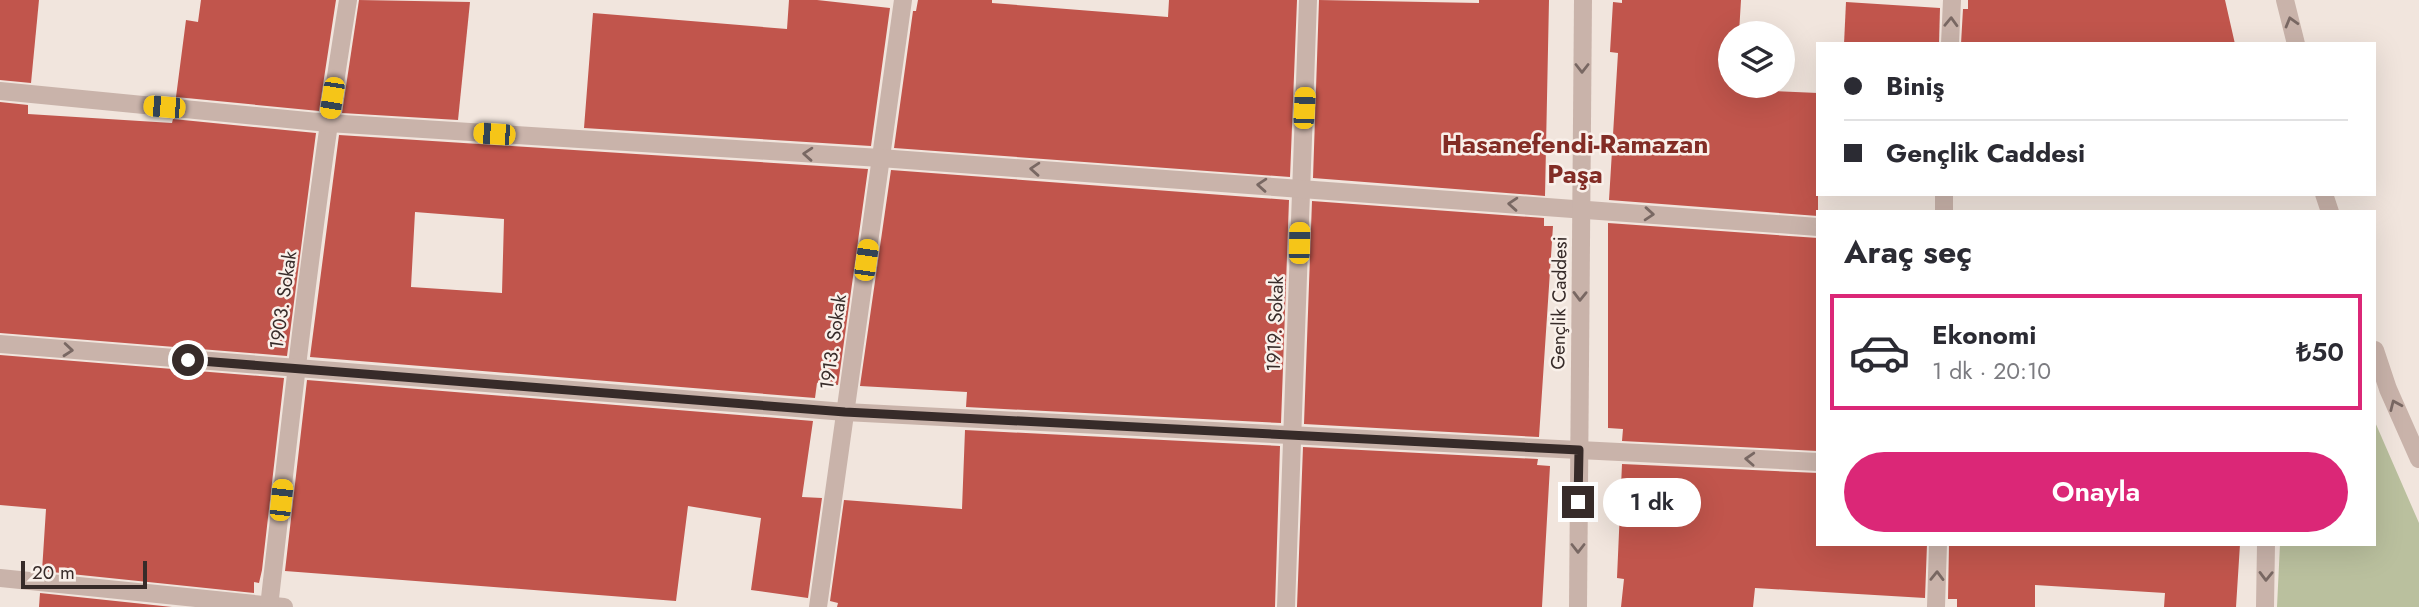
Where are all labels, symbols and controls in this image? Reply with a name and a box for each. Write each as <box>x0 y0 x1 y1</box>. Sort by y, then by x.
one-way arrow <box>1943 16 1959 27</box>
one-way arrow <box>2285 16 2299 28</box>
map controls <box>1718 21 1795 98</box>
button: layers <box>1718 21 1795 98</box>
one-way arrow <box>1575 63 1590 74</box>
text: Biniş <box>1886 67 1944 105</box>
car <box>319 76 346 120</box>
car <box>1293 86 1316 130</box>
car <box>143 95 186 119</box>
car <box>473 122 516 146</box>
district label: Hasanefendi-Ramazan Paşa <box>1442 125 1708 193</box>
text: Gençlik Caddesi <box>1886 134 2085 172</box>
one-way arrow <box>802 146 813 161</box>
one-way arrow <box>1029 162 1040 177</box>
one-way arrow <box>1256 178 1267 193</box>
one-way arrow <box>1507 197 1518 212</box>
one-way arrow <box>1644 206 1655 221</box>
car <box>1289 222 1310 264</box>
text: Araç seç <box>1844 229 1972 275</box>
street label: Gençlik Caddesi <box>1544 236 1574 370</box>
car <box>853 238 880 282</box>
street label: 1903. Sokak <box>263 248 303 351</box>
street label: 1919. Sokak <box>1260 275 1290 372</box>
one-way arrow <box>1572 291 1588 301</box>
street label: 1913. Sokak <box>813 292 853 392</box>
text: Ekonomi <box>1932 316 2036 354</box>
icon: car <box>1848 321 1911 384</box>
text: ₺50 <box>2296 333 2344 371</box>
one-way arrow <box>63 342 74 357</box>
route start <box>172 344 204 376</box>
text: 1 dk · 20:10 <box>1932 354 2051 388</box>
one-way arrow <box>2389 400 2403 413</box>
one-way arrow <box>1744 451 1755 466</box>
button: Onayla <box>1844 452 2348 532</box>
callout: 1 dk <box>1602 477 1700 526</box>
car <box>269 478 294 522</box>
text: 1 dk <box>1630 485 1674 519</box>
route end <box>1562 486 1594 518</box>
one-way arrow <box>1570 543 1586 553</box>
scale bar <box>21 558 147 590</box>
text: 20 m <box>32 559 75 586</box>
one-way arrow <box>1929 570 1945 580</box>
one-way arrow <box>2258 570 2273 581</box>

